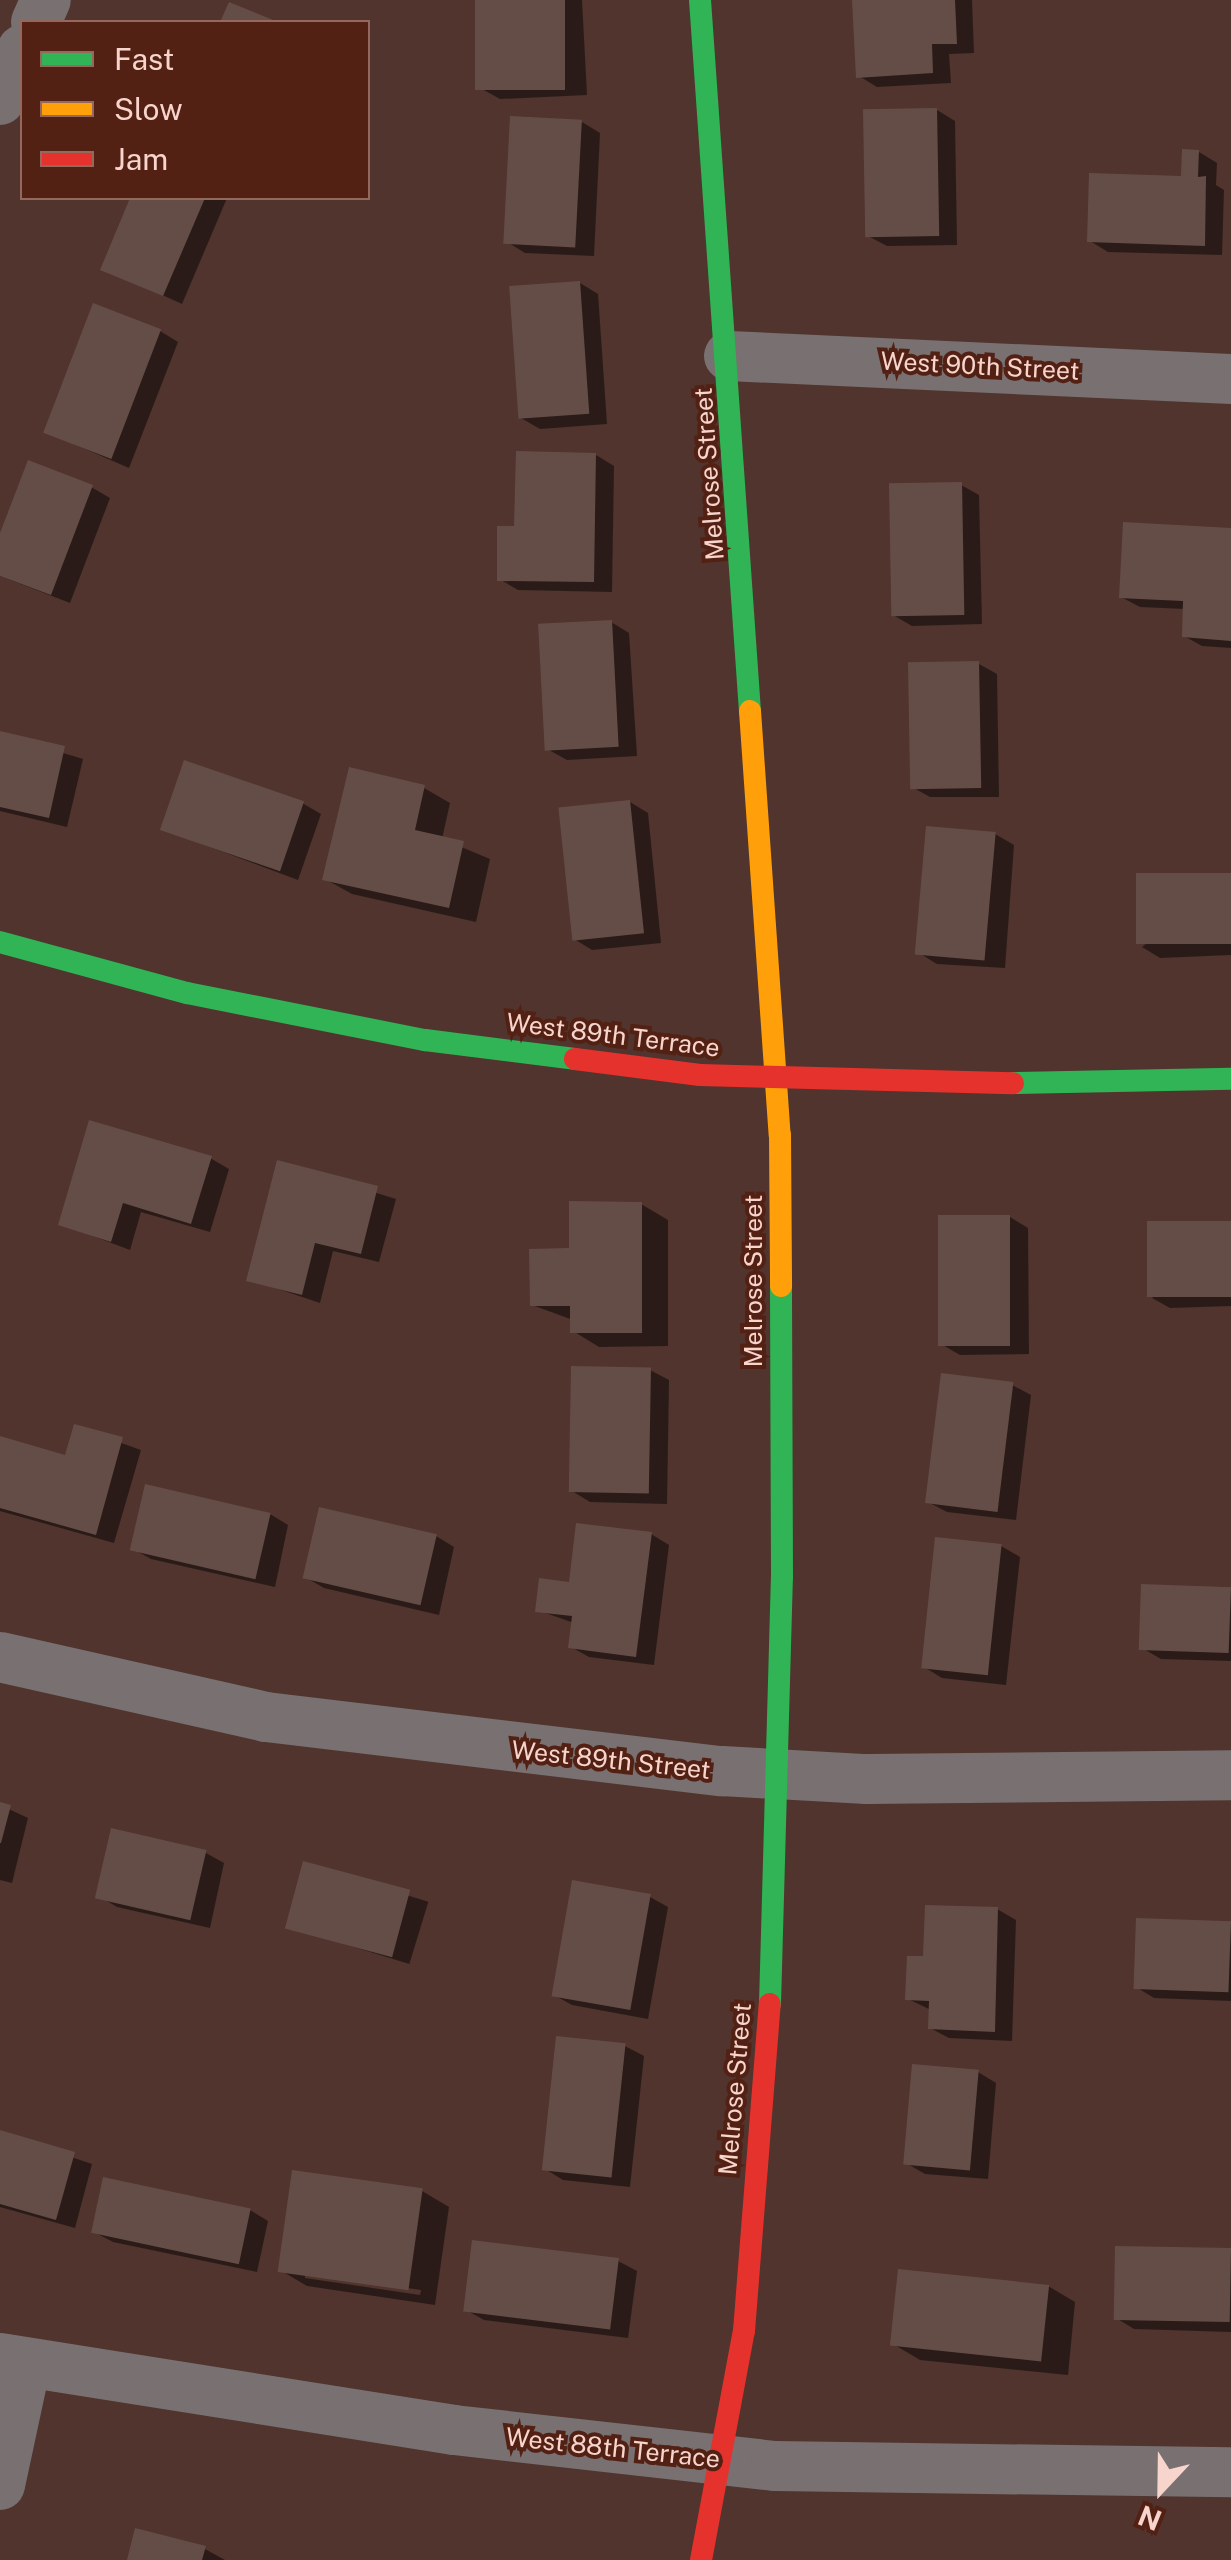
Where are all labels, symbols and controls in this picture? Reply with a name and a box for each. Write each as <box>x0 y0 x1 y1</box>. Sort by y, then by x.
legend <box>20 20 370 200</box>
text: Fast <box>114 41 174 77</box>
text: Slow <box>114 91 183 127</box>
text: Jam <box>114 141 168 177</box>
street label: West 90th Street <box>880 346 1080 386</box>
street label: Melrose Street <box>688 387 730 561</box>
street label: West 89th Terrace <box>505 1007 721 1063</box>
street label: Melrose Street <box>738 1194 768 1368</box>
street label: West 89th Street <box>510 1735 712 1785</box>
street label: Melrose Street <box>713 2001 757 2177</box>
street label: West 88th Terrace <box>504 2422 722 2474</box>
north arrow <box>1111 2440 1211 2540</box>
text: N <box>1133 2499 1166 2538</box>

